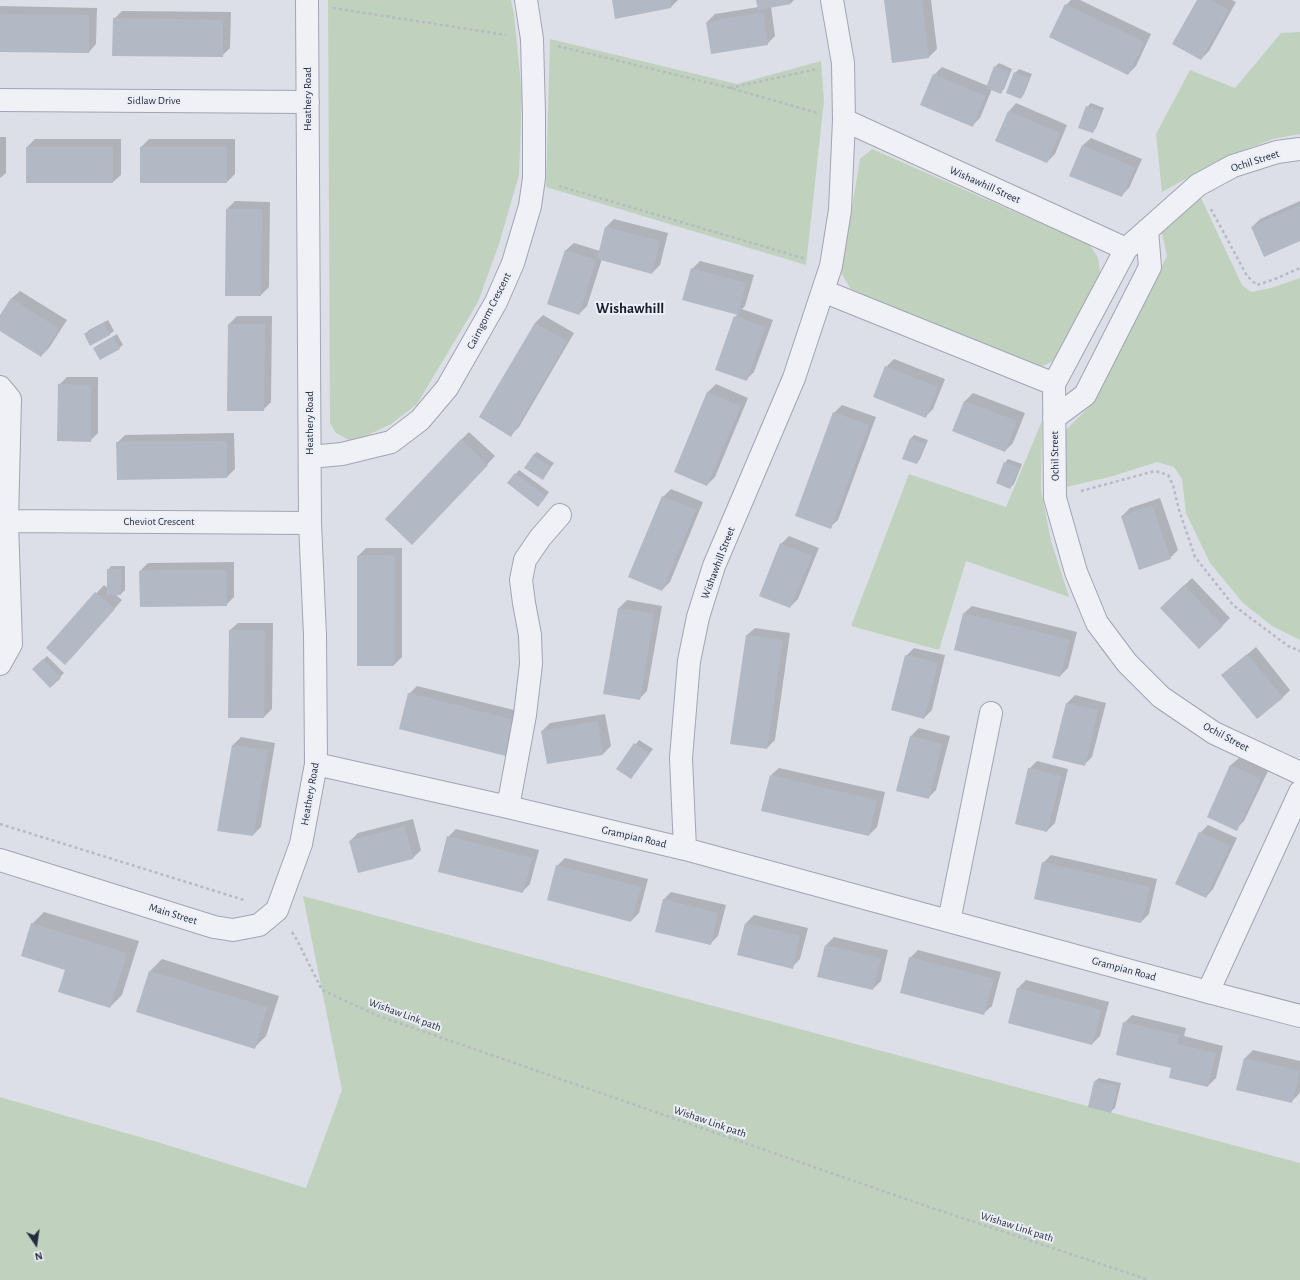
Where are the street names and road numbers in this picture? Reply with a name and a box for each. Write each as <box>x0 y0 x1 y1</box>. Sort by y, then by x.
street label: Heathery Road <box>301 67 315 131</box>
street label: Sidlaw Drive <box>127 94 181 108</box>
street label: Ochil Street <box>1229 147 1281 175</box>
street label: Wishawhill Street <box>948 163 1022 207</box>
street label: Cairngorm Crescent <box>464 270 514 352</box>
street label: Heathery Road <box>303 391 317 455</box>
street label: Ochil Street <box>1048 431 1062 481</box>
street label: Cheviot Crescent <box>123 515 195 529</box>
street label: Wishawhill Street <box>698 525 738 601</box>
street label: Ochil Street <box>1201 719 1251 755</box>
street label: Heathery Road <box>298 761 322 827</box>
street label: Grampian Road <box>600 823 668 851</box>
street label: Main Street <box>147 900 199 928</box>
street label: Grampian Road <box>1090 954 1158 984</box>
street label: Wishaw Link path <box>367 996 443 1034</box>
street label: Wishaw Link path <box>672 1103 748 1141</box>
street label: Wishaw Link path <box>979 1209 1055 1245</box>

